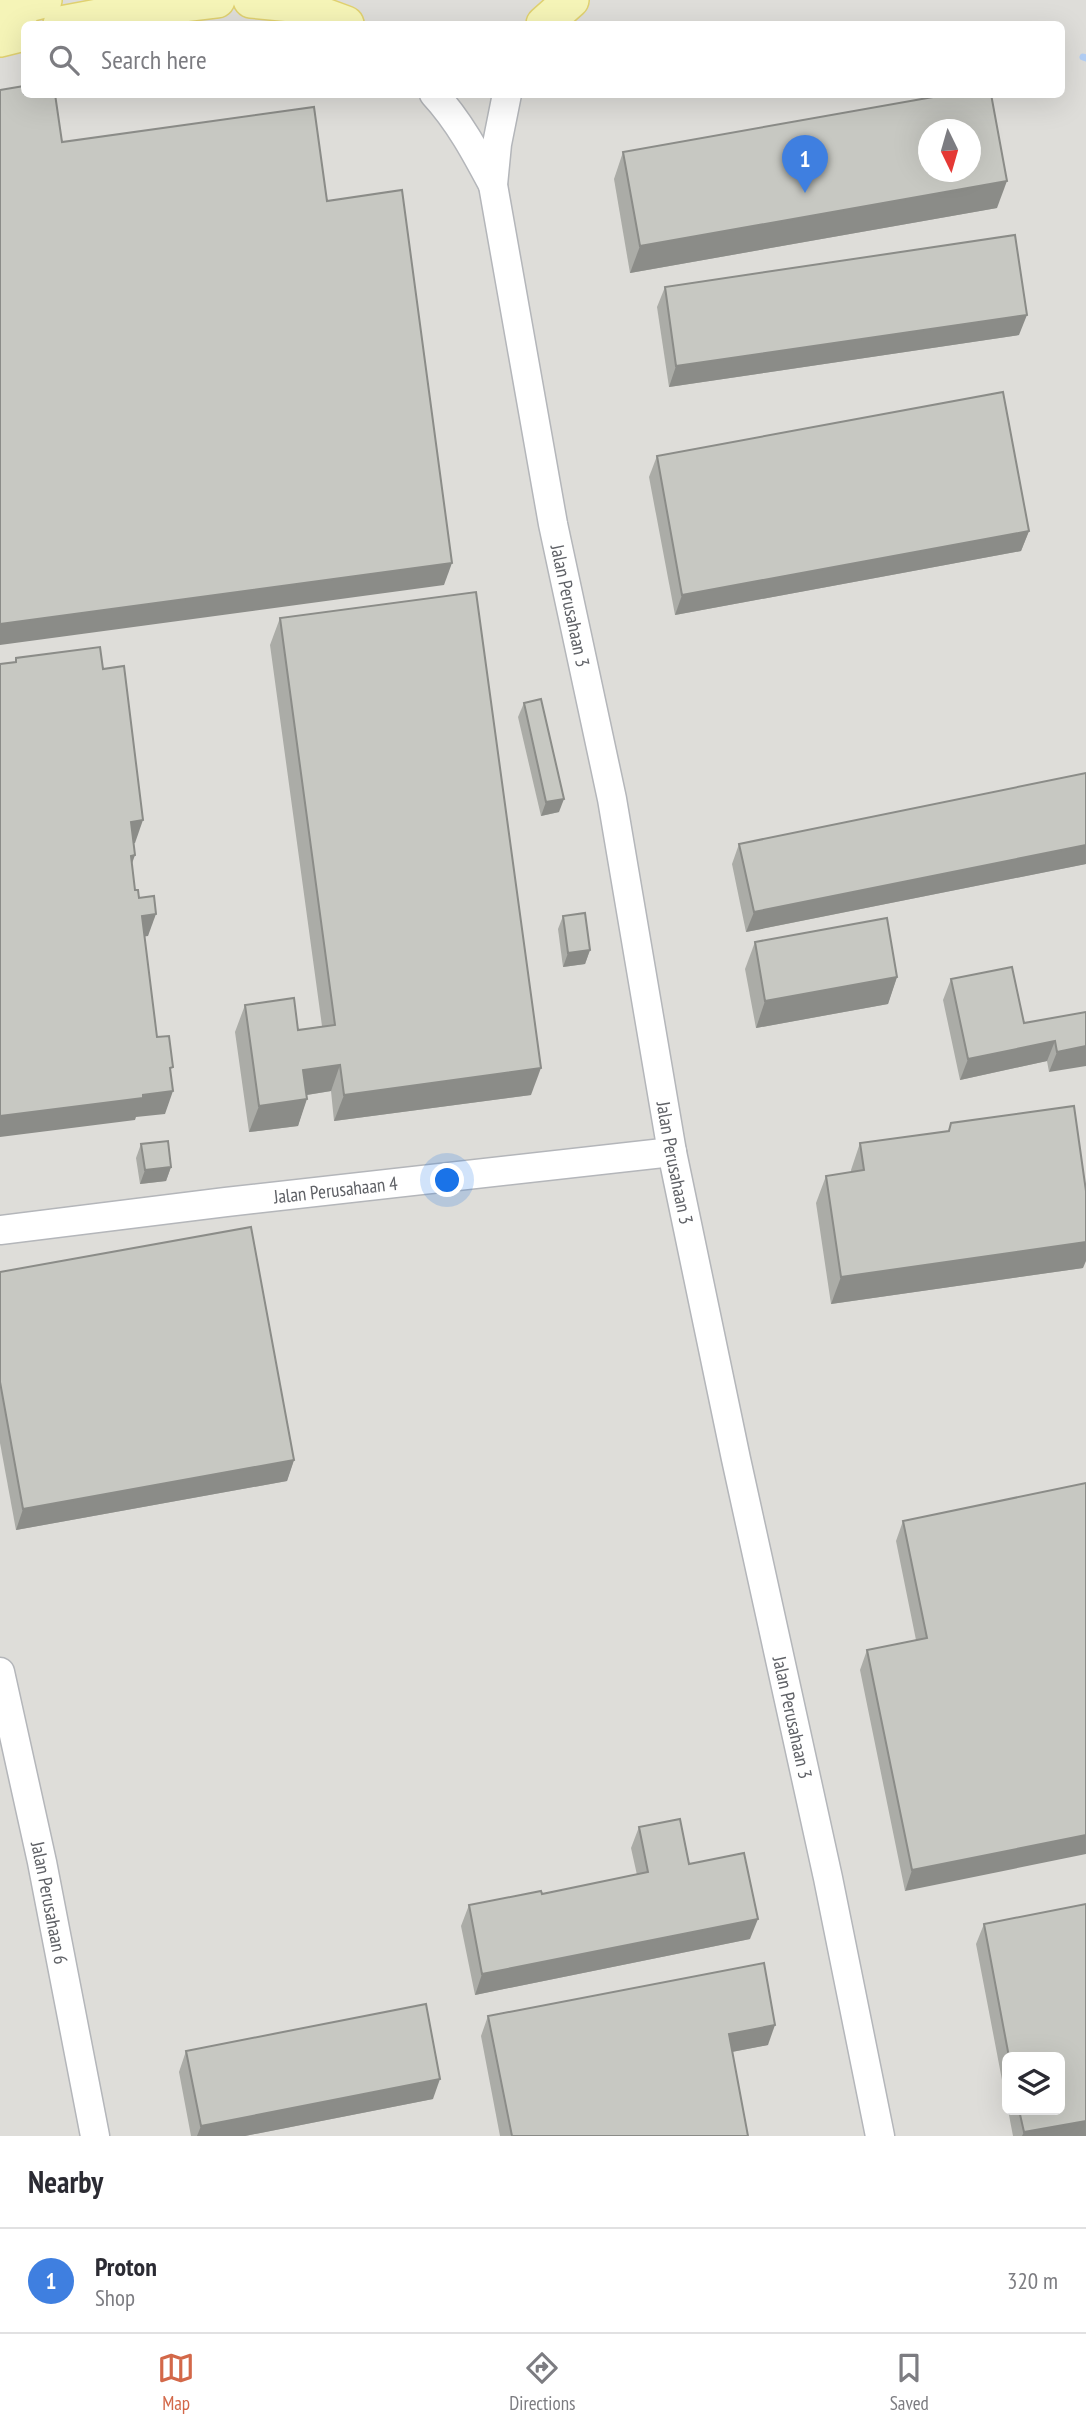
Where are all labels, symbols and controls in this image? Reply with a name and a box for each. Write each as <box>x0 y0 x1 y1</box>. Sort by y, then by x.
search box <box>21 21 1065 98</box>
icon: search <box>45 41 83 79</box>
text: Search here <box>101 43 207 76</box>
north arrow <box>918 119 981 182</box>
pin: 1 <box>782 135 828 193</box>
street label: Jalan Perusahaan 3 <box>546 541 595 669</box>
street label: Jalan Perusahaan 3 <box>651 1099 699 1226</box>
your location <box>430 1163 464 1197</box>
street label: Jalan Perusahaan 4 <box>271 1171 399 1209</box>
street label: Jalan Perusahaan 3 <box>767 1653 818 1781</box>
street label: Jalan Perusahaan 6 <box>26 1838 73 1966</box>
map controls <box>1002 2052 1065 2115</box>
button: layers <box>1002 2052 1065 2115</box>
text: Nearby <box>28 2162 103 2201</box>
text: Proton <box>95 2250 157 2283</box>
text: 1 <box>46 2266 57 2295</box>
text: 320 m <box>1007 2266 1058 2295</box>
text: Shop <box>95 2283 135 2312</box>
tab: Map <box>157 2349 195 2415</box>
tab: Directions <box>509 2349 575 2415</box>
tab: Saved <box>890 2349 929 2415</box>

